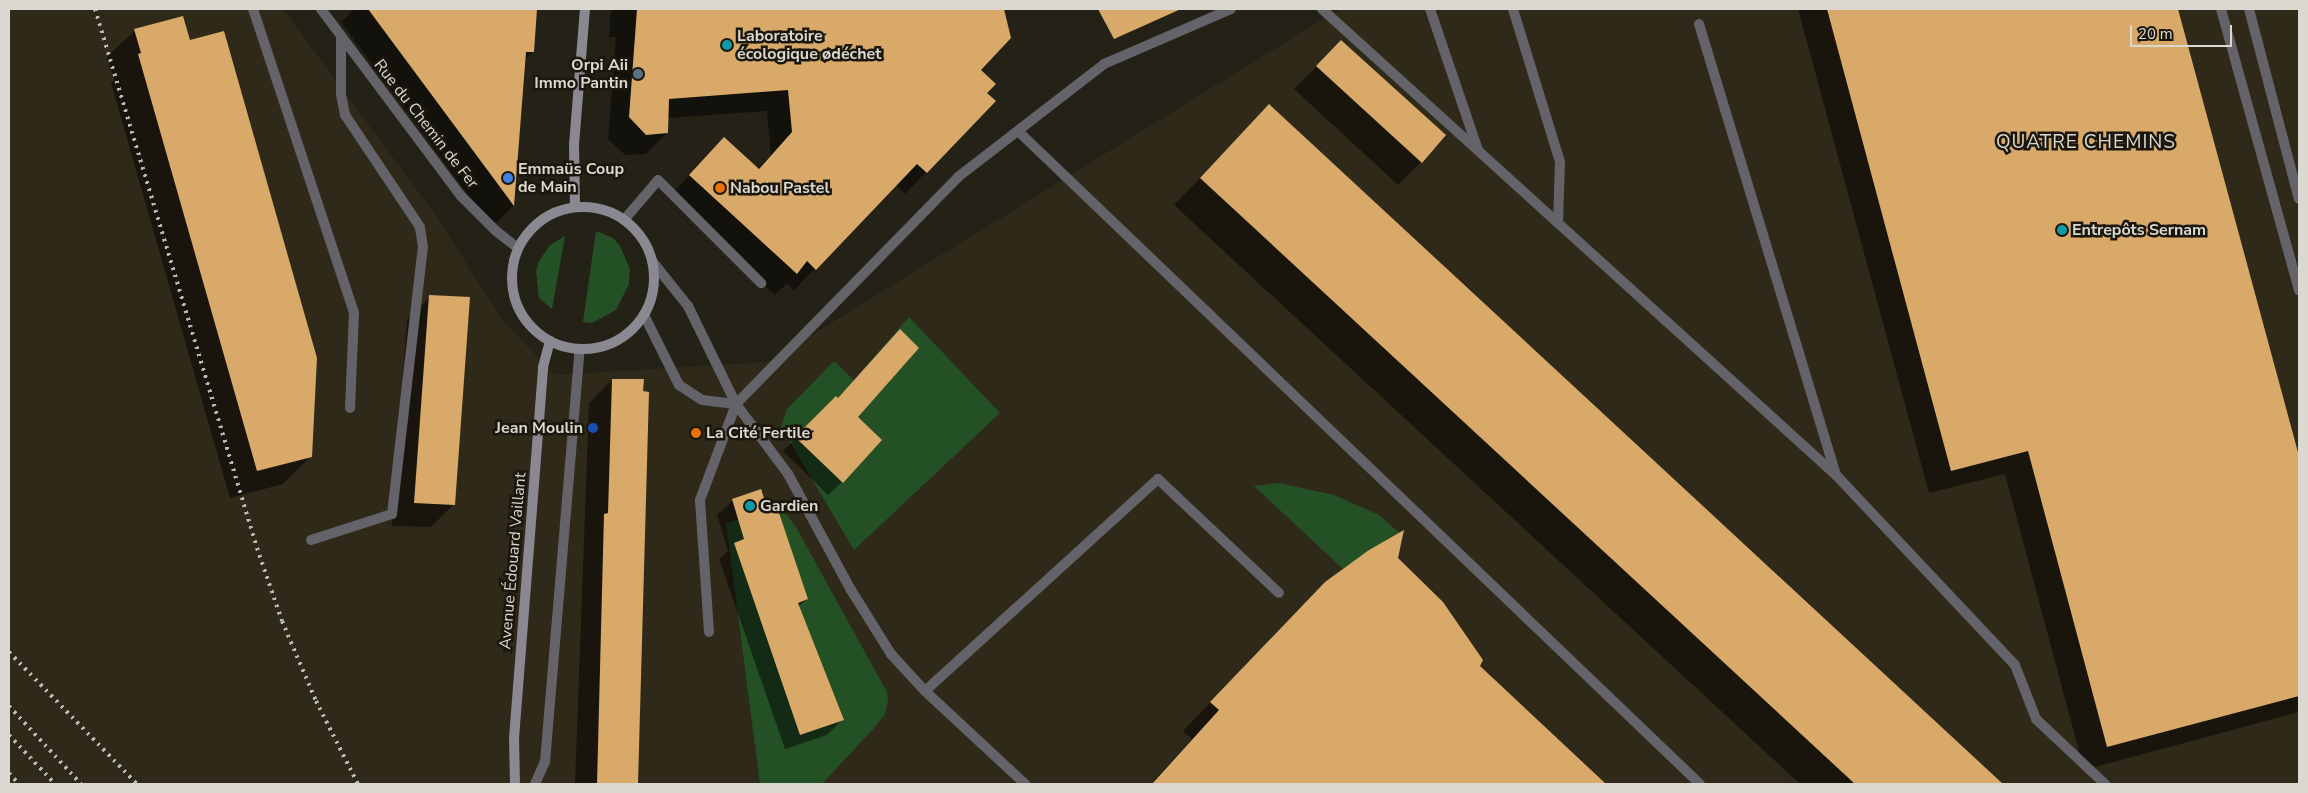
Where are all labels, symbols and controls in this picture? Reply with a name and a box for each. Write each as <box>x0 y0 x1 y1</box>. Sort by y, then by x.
scale bar <box>2133 15 2236 47</box>
text: 20 m <box>2138 24 2173 44</box>
place label: Laboratoire écologique ødéchet <box>737 26 881 64</box>
marker: Laboratoire écologique ødéchet <box>721 39 733 51</box>
place label: Orpi Aii Immo Pantin <box>534 55 628 93</box>
street label: Rue du Chemin de Fer <box>370 56 482 192</box>
marker: Orpi Aii Immo Pantin <box>632 68 644 80</box>
district label: QUATRE CHEMINS <box>1994 132 2178 154</box>
place label: Emmaüs Coup de Main <box>518 159 624 197</box>
marker: Emmaüs Coup de Main <box>502 172 514 184</box>
place label: Nabou Pastel <box>730 178 830 198</box>
marker: Nabou Pastel <box>714 182 726 194</box>
place label: Entrepôts Sernam <box>2072 220 2206 240</box>
marker: Entrepôts Sernam <box>2056 224 2068 236</box>
place label: Jean Moulin <box>495 418 583 438</box>
marker: Jean Moulin <box>587 422 599 434</box>
place label: La Cité Fertile <box>706 423 810 443</box>
marker: La Cité Fertile <box>690 427 702 439</box>
street label: Avenue Édouard Vaillant <box>496 472 530 650</box>
place label: Gardien <box>760 496 818 516</box>
marker: Gardien <box>744 500 756 512</box>

